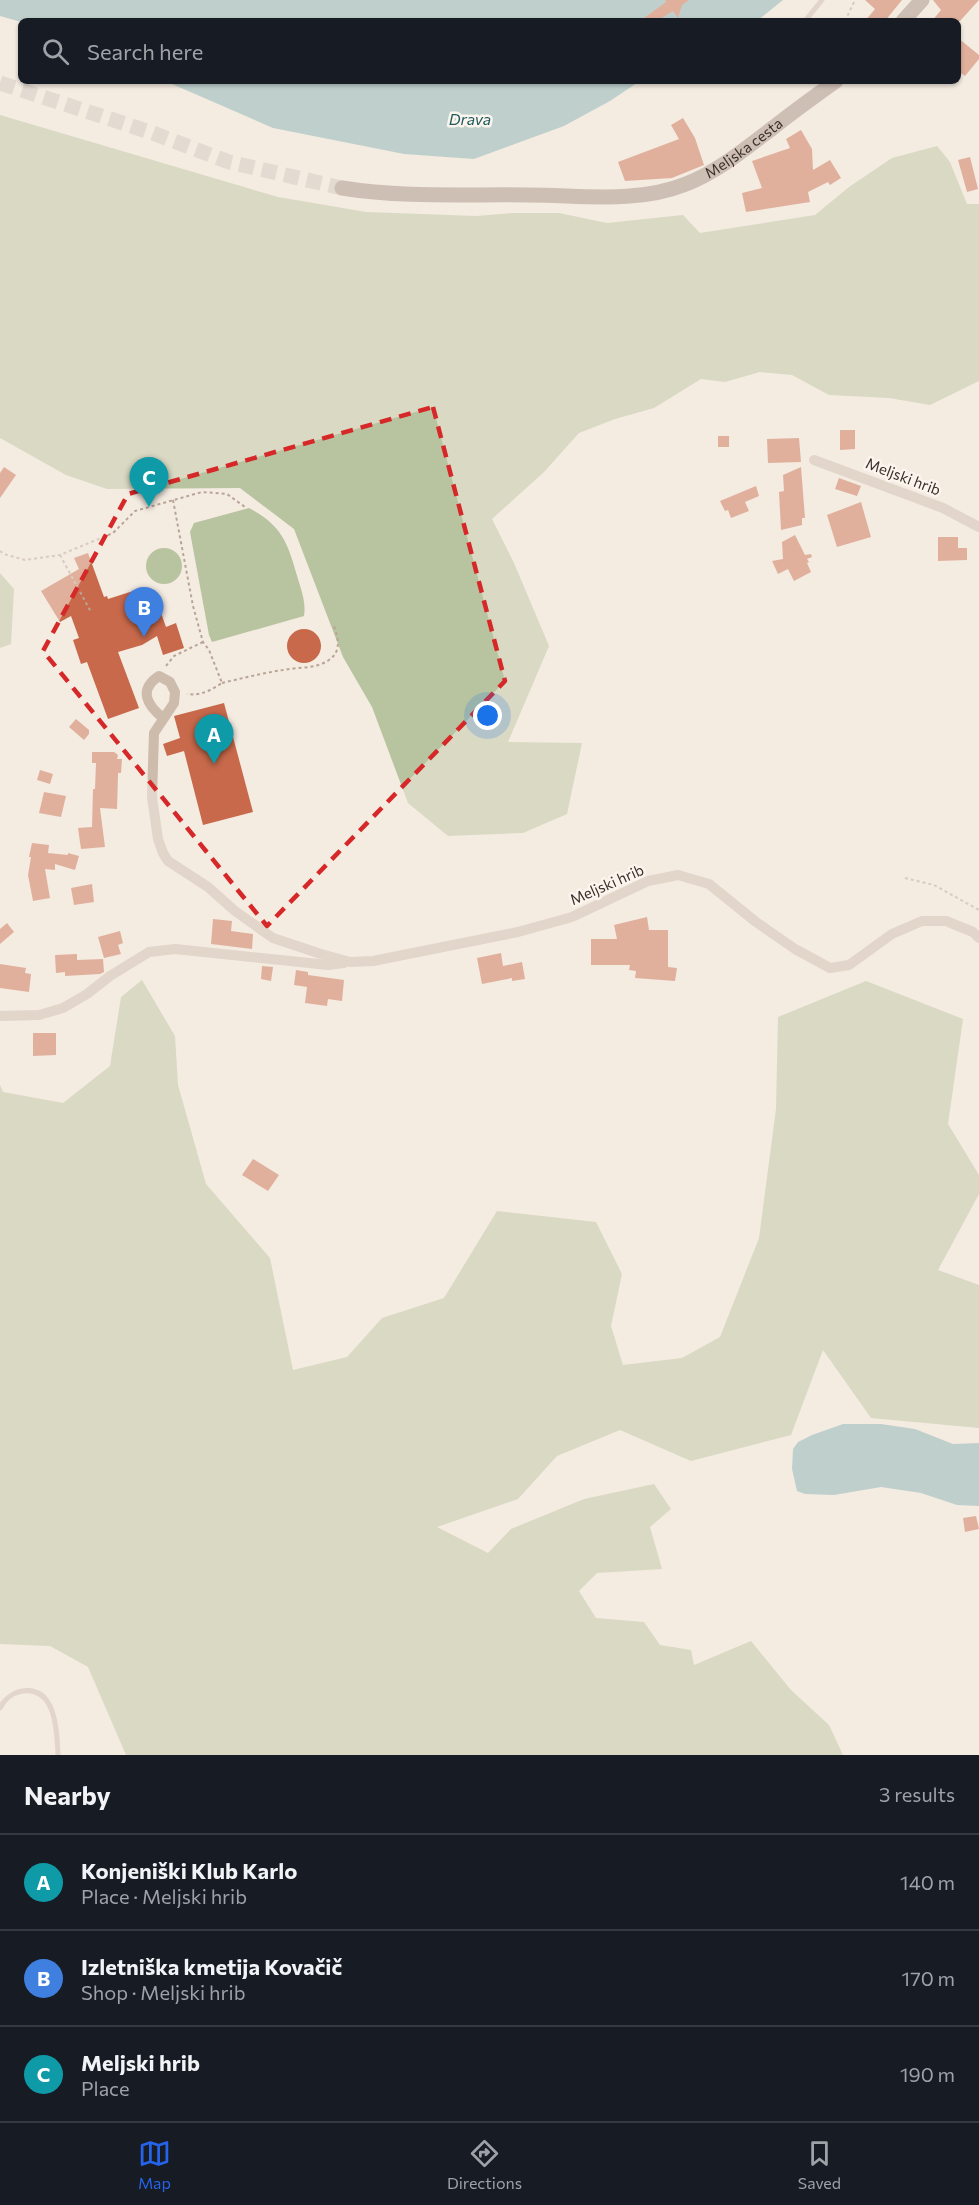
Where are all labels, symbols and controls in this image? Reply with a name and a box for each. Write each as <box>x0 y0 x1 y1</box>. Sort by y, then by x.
search box <box>18 18 961 84</box>
icon: search <box>39 35 72 68</box>
text: Search here <box>87 38 203 65</box>
water label: Drava <box>449 109 491 128</box>
street label: Meljska cesta <box>701 114 786 182</box>
street label: Meljski hrib <box>863 454 944 499</box>
pin: C <box>130 458 168 507</box>
pin: B <box>124 588 164 637</box>
your location <box>473 701 502 730</box>
pin: A <box>194 714 234 764</box>
street label: Meljski hrib <box>567 860 646 908</box>
text: Nearby <box>24 1779 111 1810</box>
text: 3 results <box>879 1782 955 1806</box>
text: Konjeniški Klub Karlo <box>81 1857 297 1884</box>
text: A <box>36 1870 51 1894</box>
text: 140 m <box>900 1870 955 1894</box>
text: Place · Meljski hrib <box>81 1884 247 1908</box>
text: Izletniška kmetija Kovačič <box>81 1953 342 1980</box>
text: B <box>37 1966 50 1990</box>
text: 170 m <box>902 1966 955 1990</box>
text: Shop · Meljski hrib <box>81 1980 246 2004</box>
text: Meljski hrib <box>81 2049 200 2076</box>
text: C <box>37 2062 50 2086</box>
text: 190 m <box>900 2062 955 2086</box>
text: Place <box>81 2076 130 2100</box>
tab: Map <box>138 2137 171 2192</box>
tab: Directions <box>447 2137 522 2192</box>
tab: Saved <box>798 2137 841 2192</box>

